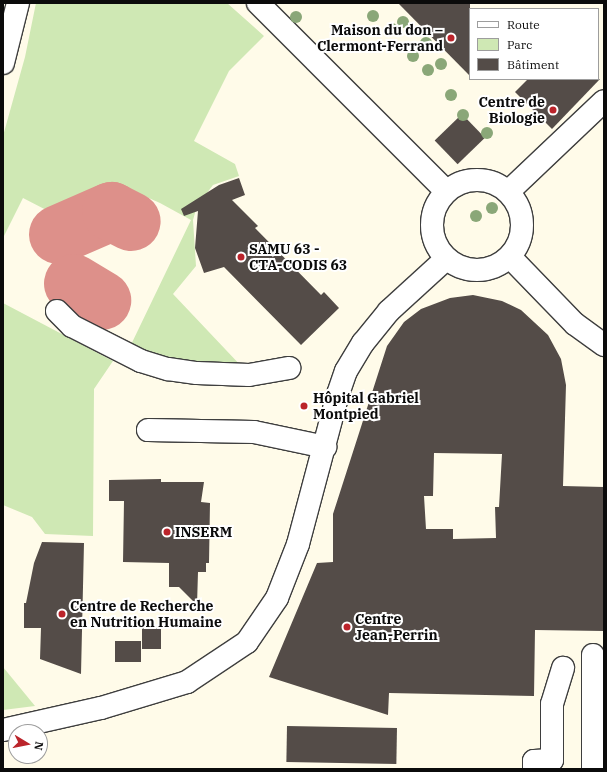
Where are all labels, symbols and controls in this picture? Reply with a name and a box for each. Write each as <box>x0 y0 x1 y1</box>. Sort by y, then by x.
legend <box>469 8 599 80</box>
text: Route <box>507 17 540 32</box>
place label: Maison du don – Clermont-Ferrand <box>317 22 443 54</box>
marker: Maison du don – Clermont-Ferrand <box>446 33 456 43</box>
text: Parc <box>507 37 532 52</box>
text: Bâtiment <box>507 57 559 72</box>
place label: Centre de Biologie <box>479 94 545 126</box>
marker: Centre de Biologie <box>548 105 558 115</box>
place label: SAMU 63 - CTA-CODIS 63 <box>249 241 347 274</box>
marker: SAMU 63 - CTA-CODIS 63 <box>236 252 246 262</box>
place label: Hôpital Gabriel Montpied <box>313 390 419 422</box>
marker: Hôpital Gabriel Montpied <box>298 400 310 412</box>
place label: INSERM <box>175 524 232 540</box>
marker: INSERM <box>162 527 172 537</box>
place label: Centre de Recherche en Nutrition Humaine <box>70 598 222 630</box>
marker: Centre de Recherche en Nutrition Humaine <box>57 609 67 619</box>
place label: Centre Jean-Perrin <box>355 611 438 644</box>
marker: Centre Jean-Perrin <box>342 622 352 632</box>
north arrow <box>8 724 48 764</box>
text: N <box>31 740 46 751</box>

